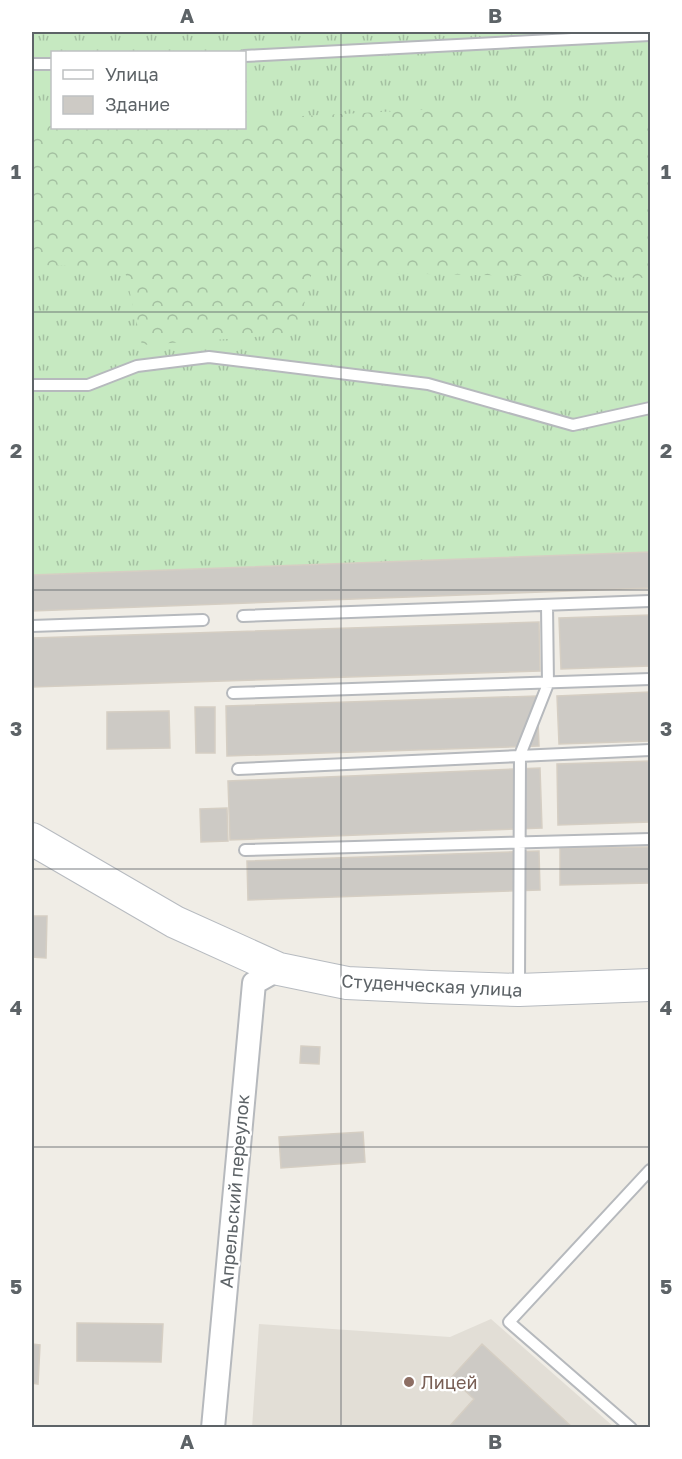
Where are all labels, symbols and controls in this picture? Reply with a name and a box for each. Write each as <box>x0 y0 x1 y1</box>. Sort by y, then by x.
text: A <box>180 3 194 27</box>
text: B <box>488 3 502 27</box>
legend <box>51 51 246 129</box>
text: Улица <box>105 63 159 85</box>
text: Здание <box>105 93 170 115</box>
text: 1 <box>11 159 21 183</box>
text: 1 <box>661 159 671 183</box>
text: 2 <box>10 438 22 462</box>
text: 2 <box>660 438 672 462</box>
text: 3 <box>10 716 22 740</box>
text: 3 <box>660 716 672 740</box>
street label: Студенческая улица <box>341 969 523 1001</box>
text: 4 <box>10 995 22 1019</box>
text: 4 <box>660 995 672 1019</box>
street label: Апрельский переулок <box>215 1093 253 1289</box>
text: 5 <box>10 1274 22 1298</box>
text: 5 <box>660 1274 672 1298</box>
place label: Лицей <box>421 1371 477 1393</box>
marker: Лицей <box>402 1375 416 1389</box>
text: A <box>180 1429 194 1453</box>
text: B <box>488 1429 502 1453</box>

